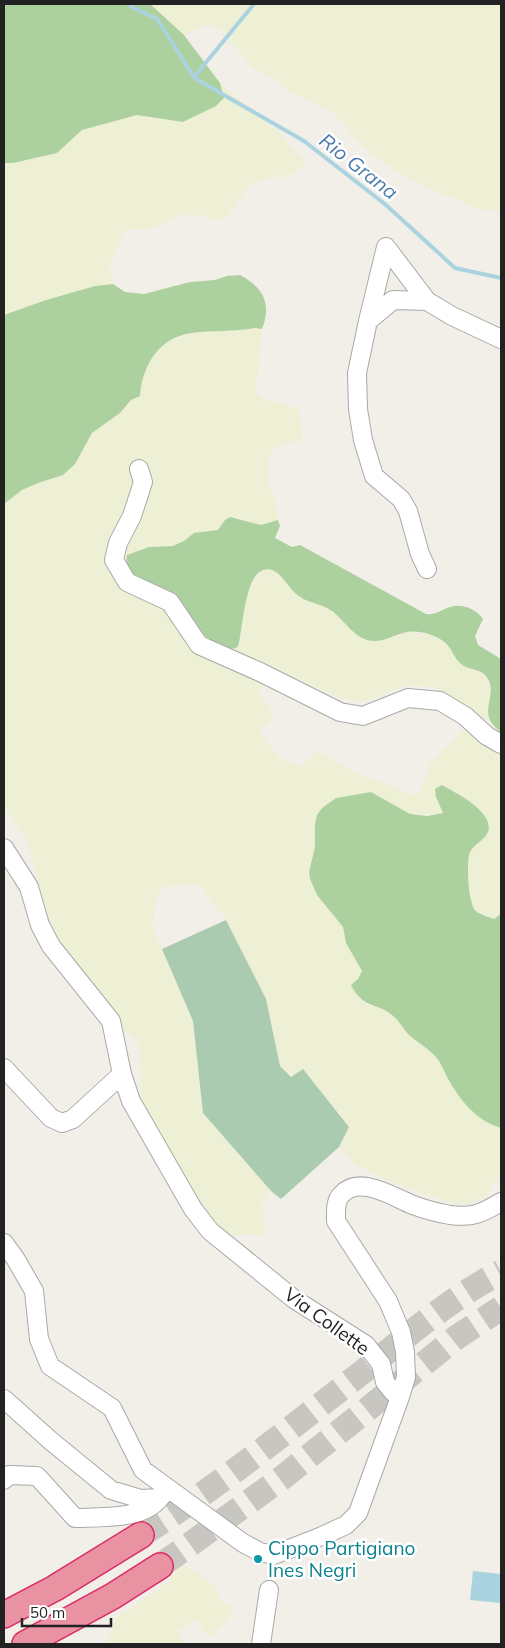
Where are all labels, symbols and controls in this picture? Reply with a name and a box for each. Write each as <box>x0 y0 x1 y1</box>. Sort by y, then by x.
water label: Rio Grana <box>315 128 403 204</box>
street label: Via Collette <box>279 1282 375 1360</box>
place label: Cippo Partigiano Ines Negri <box>268 1536 415 1582</box>
marker: Cippo Partigiano Ines Negri <box>252 1553 264 1565</box>
scale bar <box>22 1596 111 1628</box>
text: 50 m <box>30 1603 65 1622</box>

